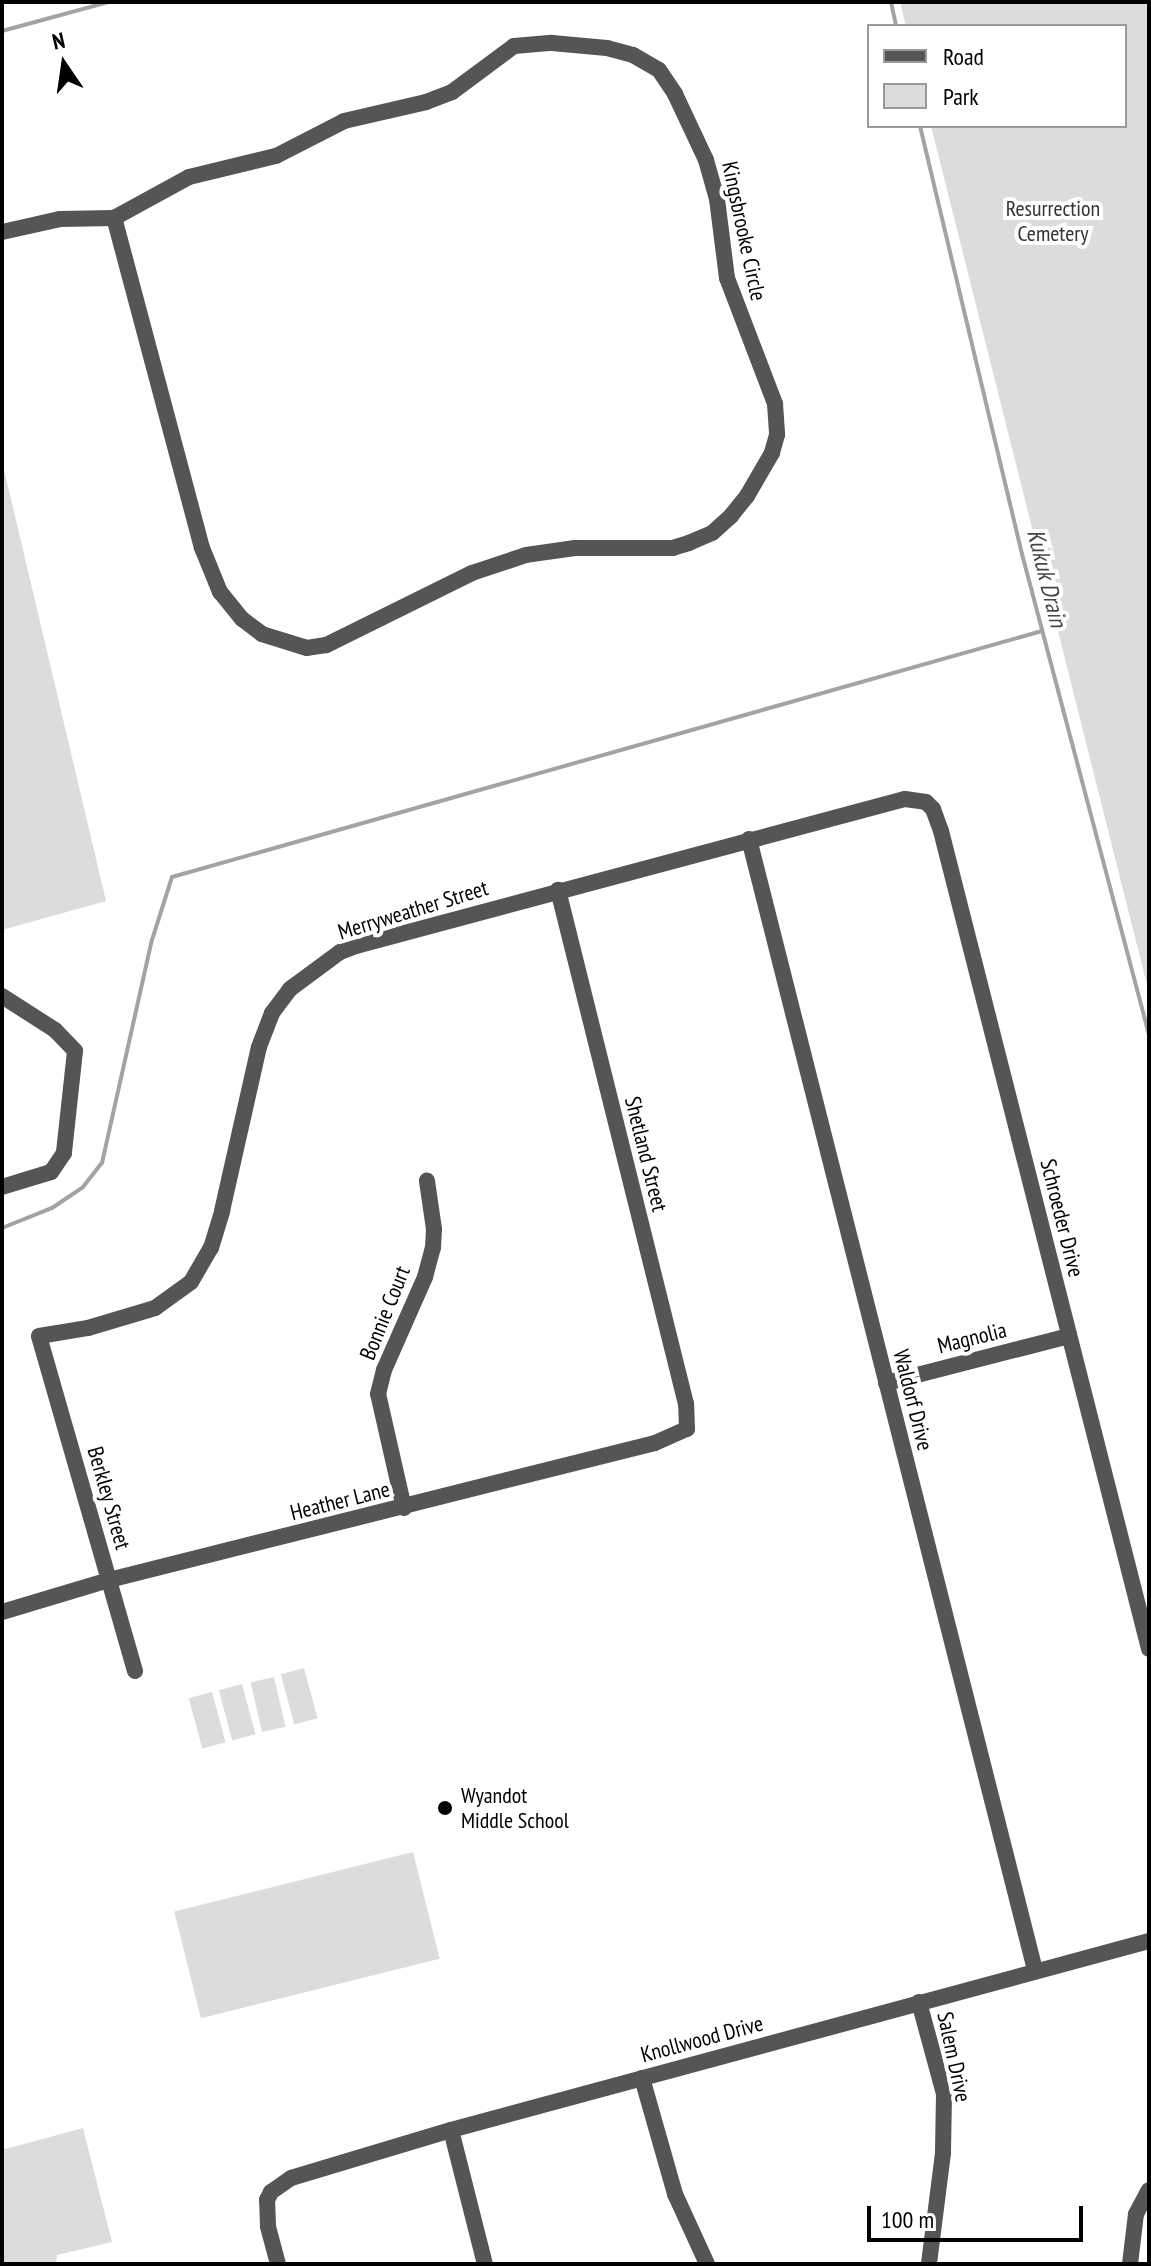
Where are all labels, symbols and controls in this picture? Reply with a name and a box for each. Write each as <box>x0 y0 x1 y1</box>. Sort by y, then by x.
north arrow <box>24 24 104 104</box>
legend <box>867 24 1127 128</box>
text: N <box>50 26 68 56</box>
text: Road <box>943 41 984 72</box>
text: Park <box>943 81 979 112</box>
street label: Kingsbrooke Circle <box>716 159 772 303</box>
park label: Resurrection Cemetery <box>1006 195 1100 246</box>
water label: Kukuk Drain <box>1021 526 1073 630</box>
street label: Merryweather Street <box>335 875 491 945</box>
street label: Shetland Street <box>619 1094 673 1214</box>
street label: Schroeder Drive <box>1035 1156 1089 1280</box>
street label: Bonnie Court <box>354 1262 416 1364</box>
street label: Magnolia <box>935 1317 1009 1359</box>
street label: Waldorf Drive <box>888 1347 938 1453</box>
street label: Berkley Street <box>82 1443 136 1553</box>
street label: Heather Lane <box>288 1476 392 1526</box>
place label: Wyandot Middle School <box>461 1782 569 1834</box>
marker: Wyandot Middle School <box>436 1799 454 1817</box>
street label: Knollwood Drive <box>638 2010 766 2068</box>
street label: Salem Drive <box>932 2010 976 2104</box>
scale bar <box>871 2190 1087 2240</box>
text: 100 m <box>881 2204 934 2235</box>

